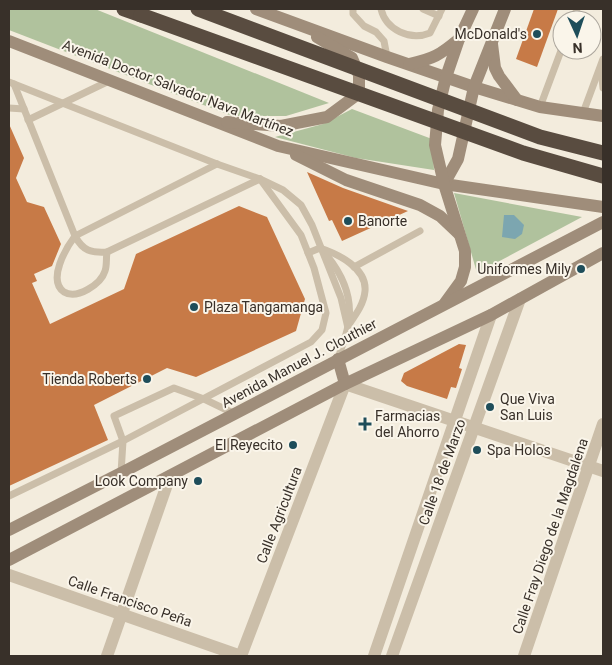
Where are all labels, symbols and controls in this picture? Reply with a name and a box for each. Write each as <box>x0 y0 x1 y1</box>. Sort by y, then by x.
north arrow <box>552 10 602 60</box>
place label: McDonald's <box>455 26 527 42</box>
marker: McDonald's <box>531 28 543 40</box>
street label: Avenida Doctor Salvador Nava Martínez <box>60 36 296 140</box>
text: N <box>572 40 583 56</box>
place label: Banorte <box>358 213 407 229</box>
marker: Banorte <box>342 215 354 227</box>
place label: Uniformes Mily <box>477 261 571 277</box>
marker: Uniformes Mily <box>575 263 587 275</box>
place label: Plaza Tangamanga <box>204 299 323 315</box>
marker: Plaza Tangamanga <box>188 301 200 313</box>
street label: Avenida Manuel J. Clouthier <box>219 315 380 411</box>
place label: Tienda Roberts <box>42 371 137 387</box>
marker: Tienda Roberts <box>141 373 153 385</box>
place label: Que Viva San Luis <box>500 391 555 423</box>
marker: Que Viva San Luis <box>484 401 496 413</box>
place label: Farmacias del Ahorro <box>375 408 440 440</box>
street label: Calle 18 de Marzo <box>415 417 469 527</box>
marker: Farmacias del Ahorro <box>359 418 371 430</box>
street label: Calle Fray Diego de la Magdalena <box>509 436 591 636</box>
place label: El Reyecito <box>215 437 283 453</box>
marker: El Reyecito <box>287 439 299 451</box>
place label: Spa Holos <box>487 442 551 458</box>
marker: Spa Holos <box>471 444 483 456</box>
street label: Calle Agricultura <box>253 464 305 566</box>
place label: Look Company <box>95 473 188 489</box>
marker: Look Company <box>192 475 204 487</box>
street label: Calle Francisco Peña <box>66 572 194 630</box>

